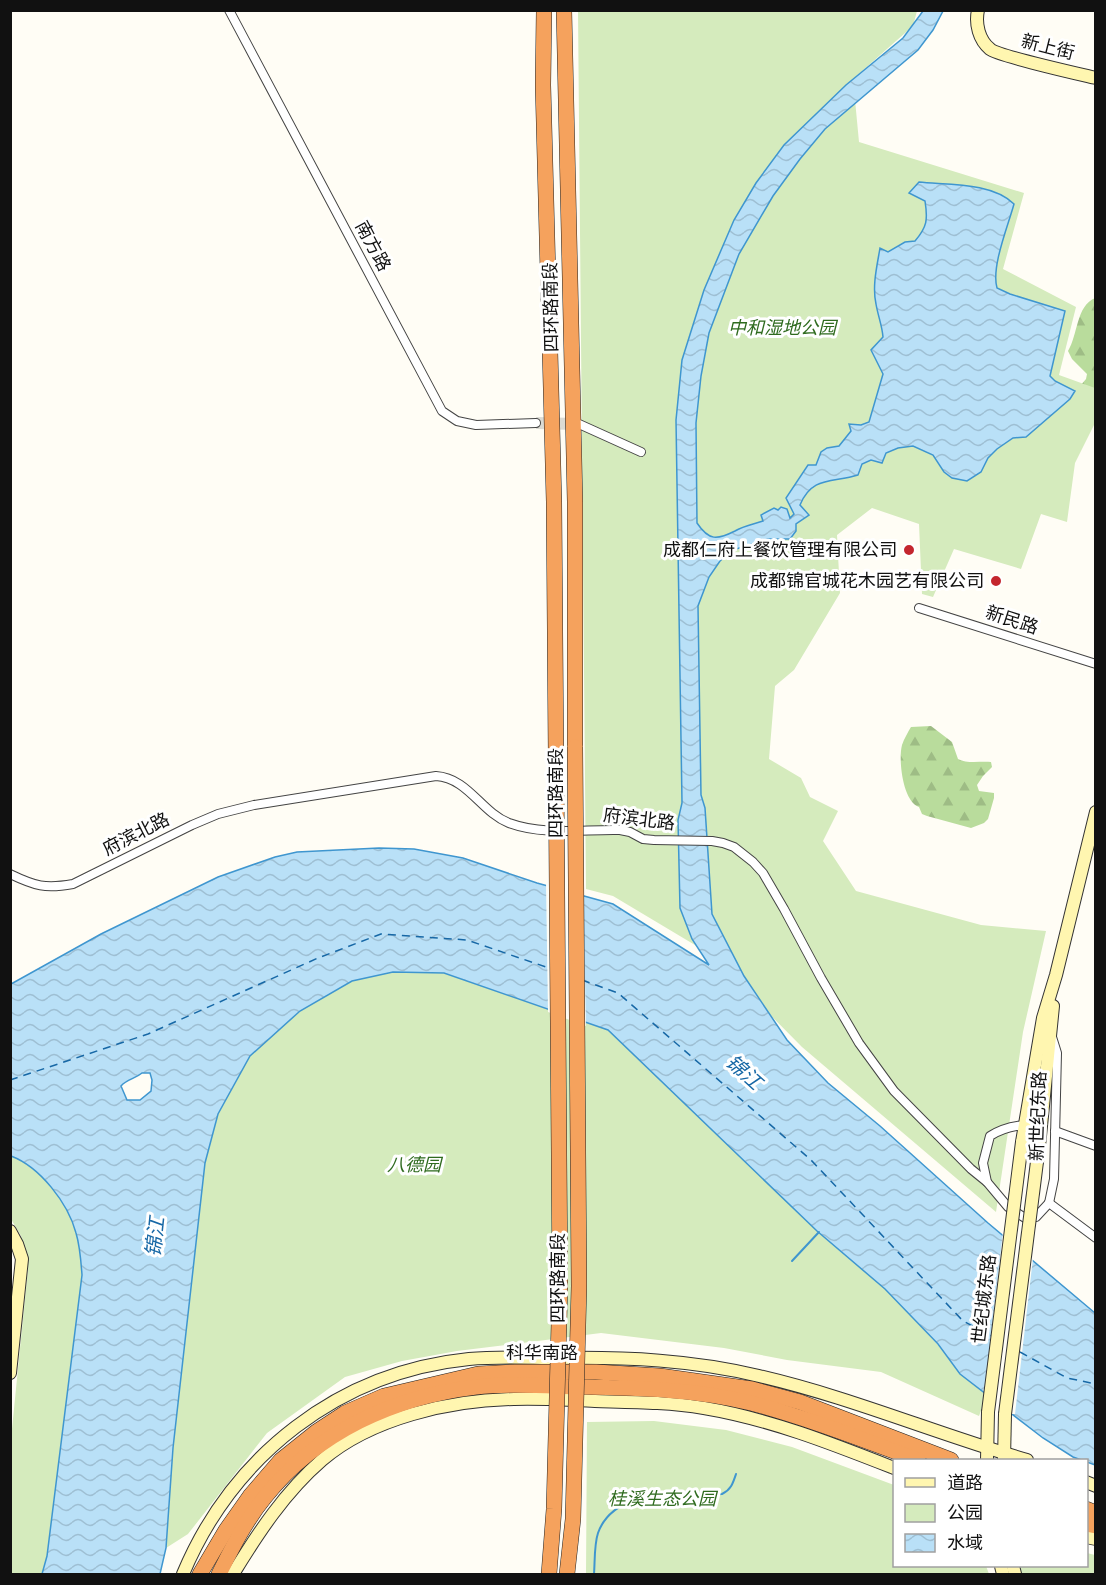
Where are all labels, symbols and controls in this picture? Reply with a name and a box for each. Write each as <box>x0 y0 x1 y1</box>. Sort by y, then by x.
street label: 新上街 <box>1019 29 1077 64</box>
street label: 南方路 <box>351 217 396 275</box>
street label: 四环路南段 <box>538 262 563 352</box>
park label: 中和湿地公园 <box>728 316 839 339</box>
place label: 成都仁府上餐饮管理有限公司 <box>663 538 897 561</box>
marker: 成都仁府上餐饮管理有限公司 <box>902 543 916 557</box>
place label: 成都锦官城花木园艺有限公司 <box>750 569 984 592</box>
marker: 成都锦官城花木园艺有限公司 <box>989 574 1003 588</box>
street label: 新民路 <box>983 600 1041 639</box>
street label: 四环路南段 <box>544 748 567 838</box>
street label: 府滨北路 <box>602 803 676 834</box>
street label: 府滨北路 <box>98 807 173 860</box>
water label: 锦江 <box>720 1048 770 1096</box>
street label: 新世纪东路 <box>1024 1071 1051 1161</box>
park label: 八德园 <box>387 1153 444 1176</box>
water label: 锦江 <box>139 1214 170 1258</box>
street label: 四环路南段 <box>546 1233 569 1323</box>
street label: 世纪城东路 <box>967 1253 1000 1345</box>
street label: 科华南路 <box>506 1341 578 1364</box>
legend <box>893 1459 1088 1567</box>
text: 道路 <box>947 1471 983 1494</box>
park label: 桂溪生态公园 <box>608 1487 719 1510</box>
text: 公园 <box>947 1501 983 1524</box>
text: 水域 <box>947 1531 983 1554</box>

